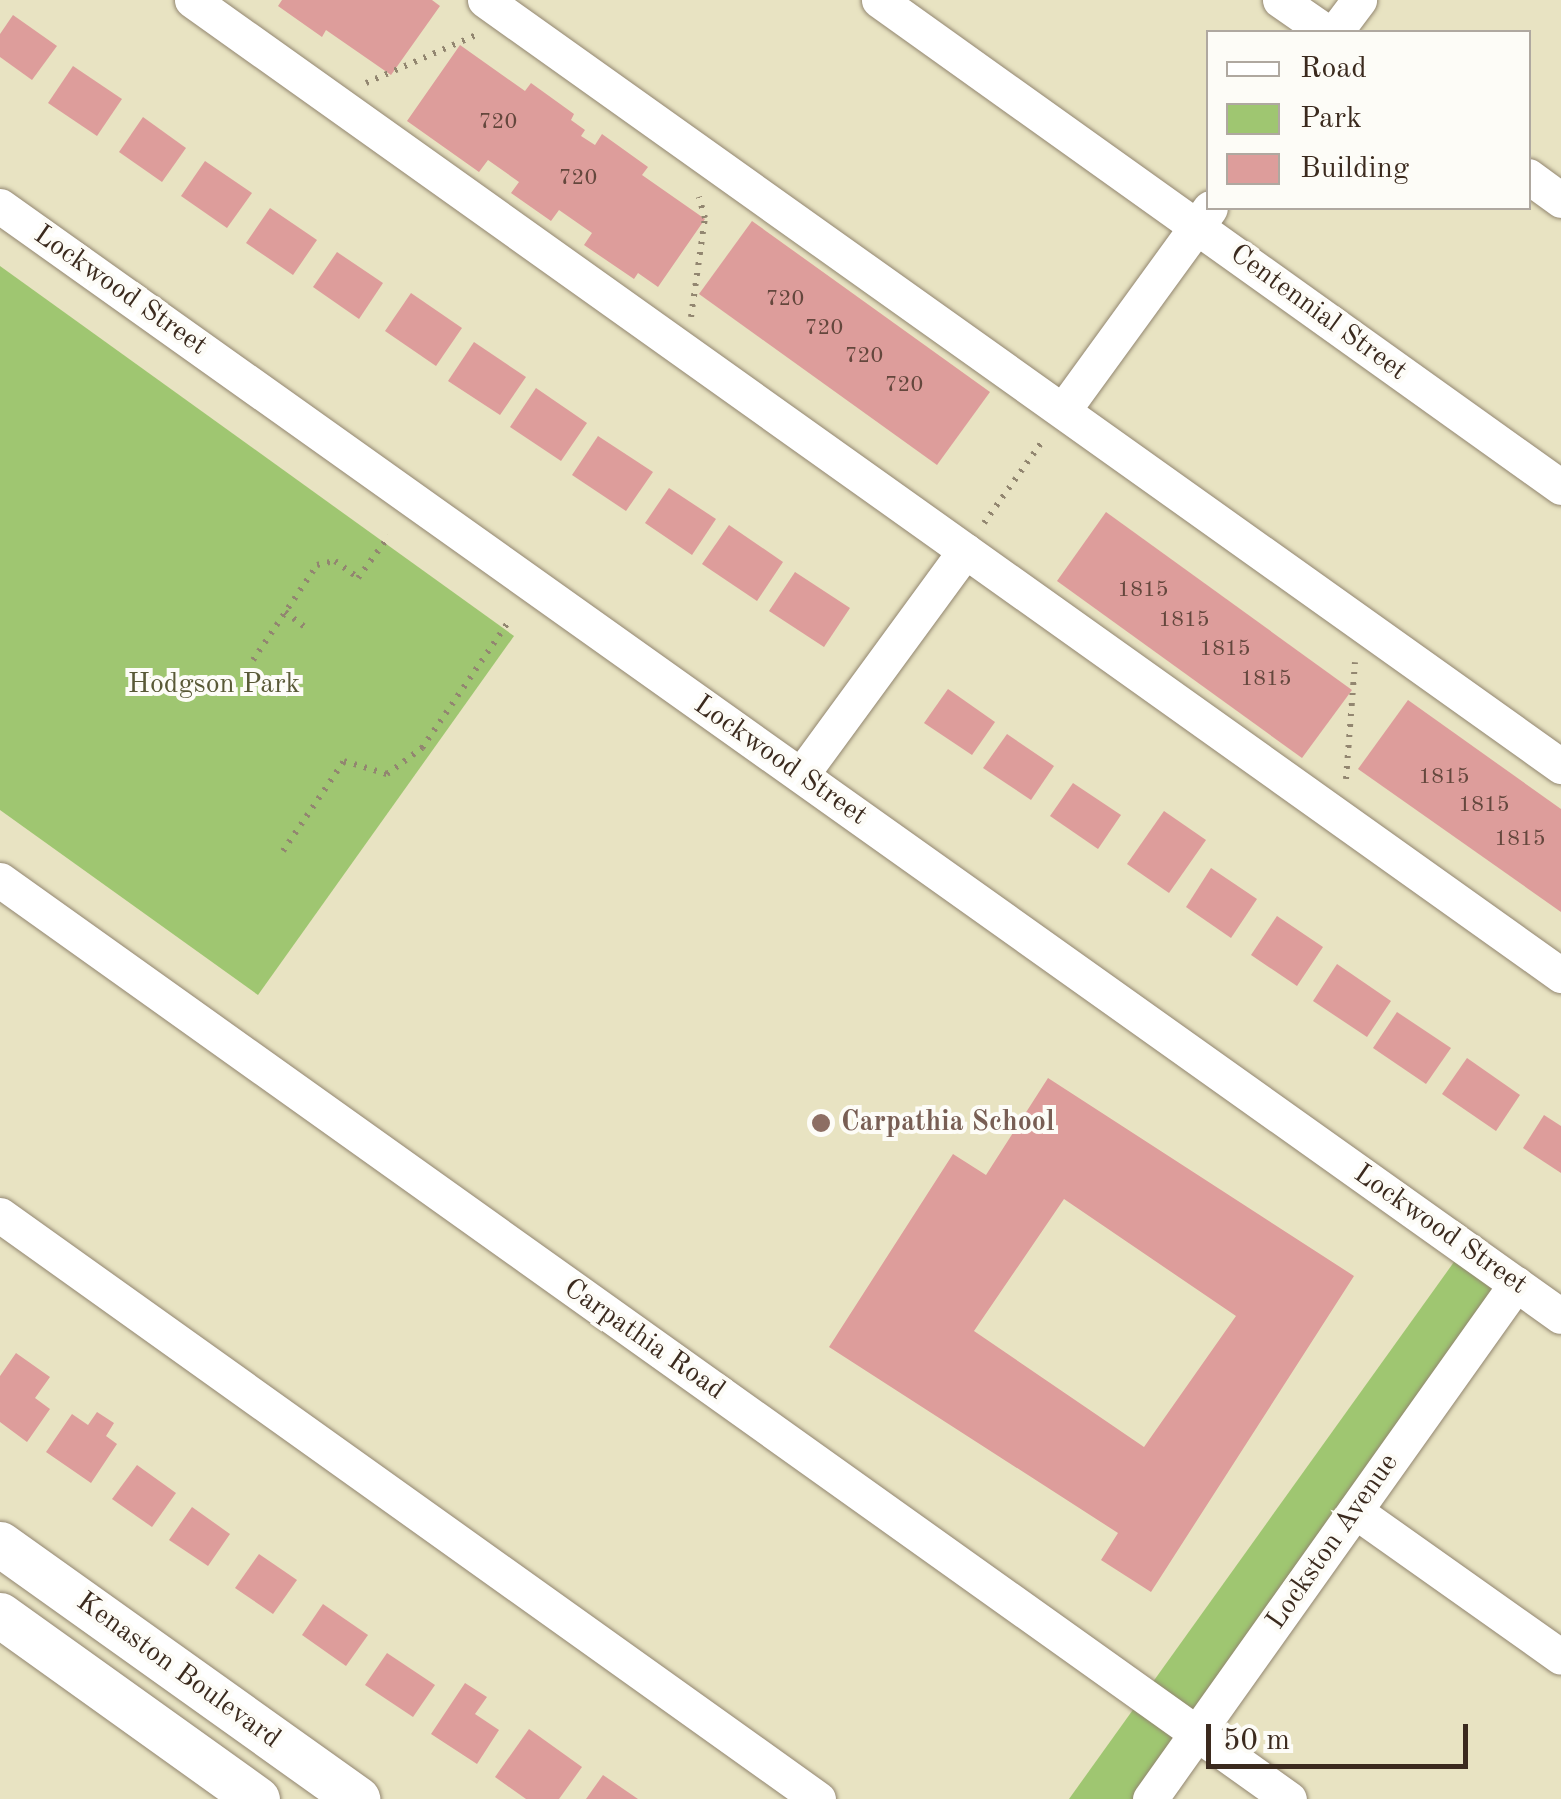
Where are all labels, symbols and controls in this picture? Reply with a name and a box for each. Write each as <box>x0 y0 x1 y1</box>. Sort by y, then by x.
legend <box>1206 30 1531 210</box>
text: Road <box>1300 54 1367 84</box>
text: Park <box>1300 104 1362 134</box>
house number: 720 <box>479 110 517 136</box>
text: Building <box>1300 154 1409 184</box>
house number: 720 <box>559 166 597 192</box>
street label: Lockwood Street <box>27 219 213 363</box>
street label: Centennial Street <box>1223 237 1413 389</box>
house number: 720 <box>766 287 804 313</box>
house number: 720 <box>805 316 843 342</box>
house number: 720 <box>845 344 883 370</box>
house number: 720 <box>885 373 923 399</box>
house number: 1815 <box>1117 578 1169 604</box>
house number: 1815 <box>1158 608 1210 634</box>
house number: 1815 <box>1199 637 1251 663</box>
house number: 1815 <box>1240 667 1292 693</box>
park label: Hodgson Park <box>128 668 300 702</box>
street label: Lockwood Street <box>687 689 873 833</box>
house number: 1815 <box>1418 765 1470 791</box>
house number: 1815 <box>1458 793 1510 819</box>
house number: 1815 <box>1494 827 1546 853</box>
place label: Carpathia School <box>841 1106 1055 1140</box>
marker: Carpathia School <box>810 1112 832 1134</box>
street label: Lockwood Street <box>1347 1158 1533 1302</box>
street label: Carpathia Road <box>557 1272 731 1408</box>
street label: Lockston Avenue <box>1260 1448 1406 1636</box>
street label: Kenaston Boulevard <box>69 1586 287 1756</box>
scale bar <box>1211 1704 1474 1766</box>
text: 50 m <box>1223 1726 1290 1756</box>

